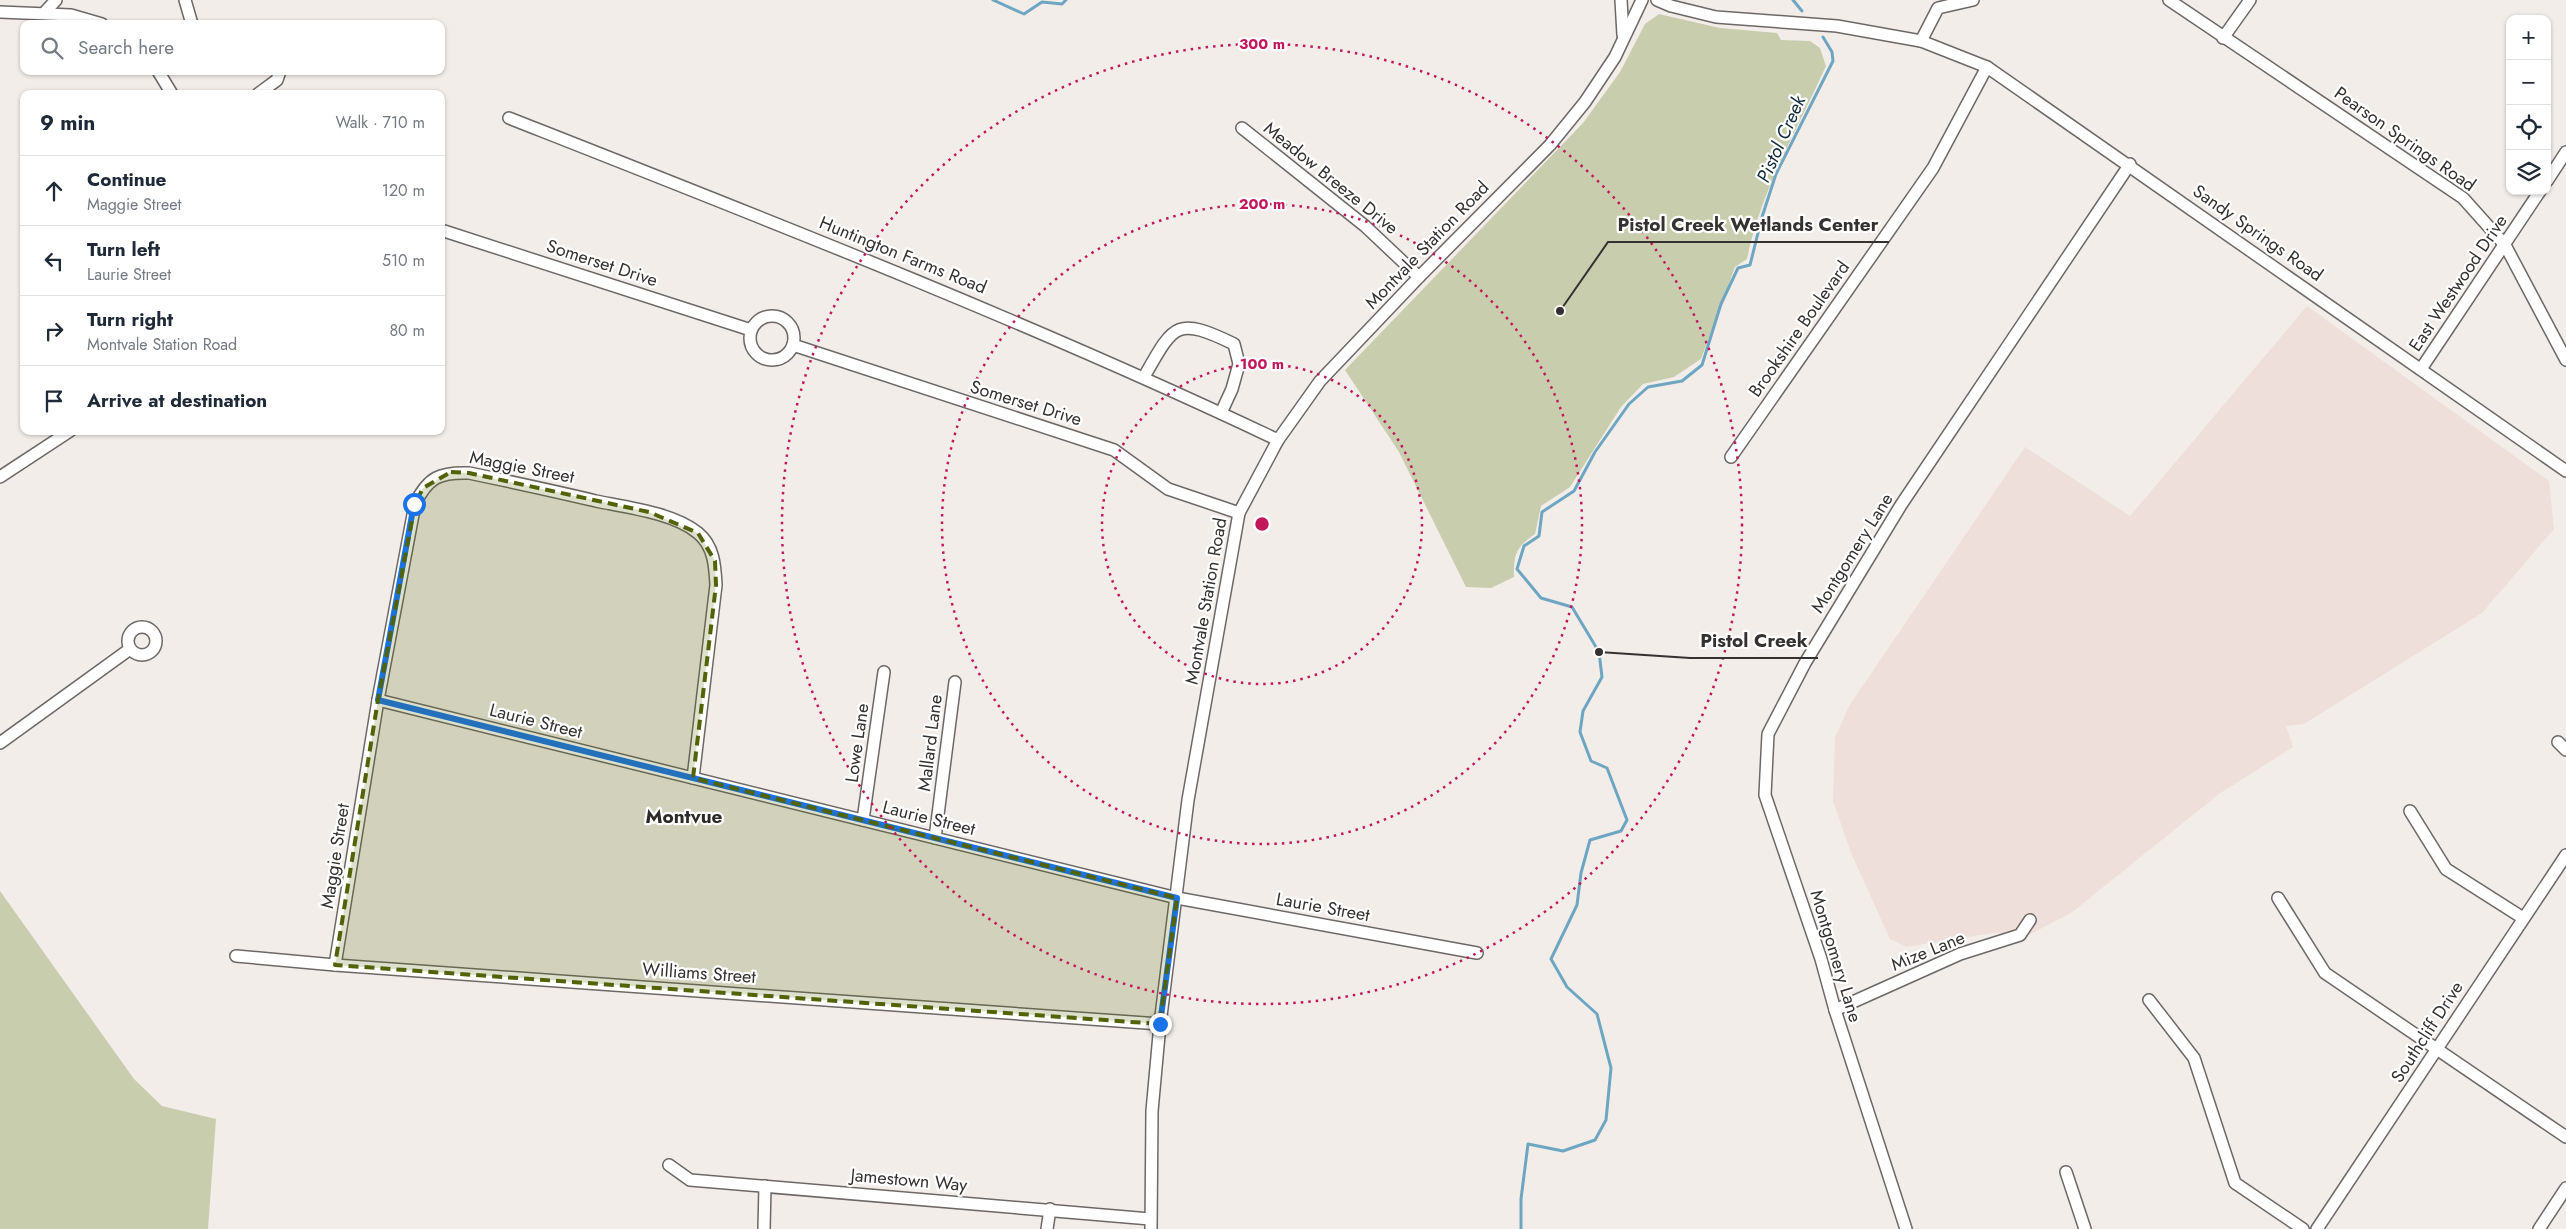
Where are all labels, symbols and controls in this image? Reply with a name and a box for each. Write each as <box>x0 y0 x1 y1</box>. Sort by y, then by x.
map controls <box>2506 15 2551 195</box>
button: + <box>2506 15 2551 60</box>
search box <box>20 20 445 75</box>
text: 300 m <box>1239 33 1285 55</box>
icon: search <box>38 34 66 62</box>
text: Search here <box>78 34 174 61</box>
button: − <box>2506 60 2551 105</box>
street label: Pearson Springs Road <box>2329 80 2481 198</box>
water label: Pistol Creek <box>1750 90 1813 187</box>
button: locate <box>2506 105 2551 150</box>
text: 9 min <box>40 108 95 138</box>
text: Walk · 710 m <box>335 111 425 134</box>
street label: Meadow Breeze Drive <box>1258 115 1404 241</box>
button: layers <box>2506 150 2551 195</box>
text: Continue <box>87 166 166 193</box>
street label: Montvale Station Road <box>1359 175 1495 315</box>
icon: ahead <box>40 177 68 205</box>
street label: Sandy Springs Road <box>2188 178 2328 288</box>
text: 120 m <box>382 179 425 202</box>
text: Maggie Street <box>87 193 181 216</box>
text: 200 m <box>1239 193 1285 215</box>
callout: Pistol Creek Wetlands Center <box>1608 208 1889 242</box>
street label: East Westwood Drive <box>2402 209 2514 357</box>
street label: Huntington Farms Road <box>815 210 991 300</box>
text: Pistol Creek Wetlands Center <box>1617 211 1879 238</box>
street label: Somerset Drive <box>543 233 661 293</box>
text: Turn left <box>87 236 160 263</box>
icon: left <box>40 247 68 275</box>
text: 510 m <box>382 249 425 272</box>
street label: Brookshire Boulevard <box>1742 256 1856 402</box>
text: Laurie Street <box>87 263 171 286</box>
text: Turn right <box>87 306 173 333</box>
icon: right <box>40 317 68 345</box>
text: 80 m <box>389 319 425 342</box>
text: Montvale Station Road <box>87 333 237 356</box>
text: 100 m <box>1240 353 1284 375</box>
street label: Somerset Drive <box>967 374 1085 432</box>
icon: arrive <box>40 387 68 415</box>
text: Arrive at destination <box>87 387 267 414</box>
street label: Maggie Street <box>467 444 577 490</box>
street label: Montgomery Lane <box>1805 488 1899 618</box>
route start <box>403 493 426 516</box>
centre of rings <box>1253 515 1271 533</box>
street label: Montvale Station Road <box>1179 516 1233 686</box>
callout: Pistol Creek <box>1690 624 1818 658</box>
text: Pistol Creek <box>1700 627 1808 654</box>
street label: Mallard Lane <box>911 693 949 793</box>
street label: Laurie Street <box>487 697 586 745</box>
street label: Lowe Lane <box>839 702 875 784</box>
street label: Laurie Street <box>880 794 979 842</box>
street label: Maggie Street <box>314 801 356 910</box>
district label: Montvue <box>646 803 723 830</box>
street label: Laurie Street <box>1274 886 1373 928</box>
street label: Montgomery Lane <box>1804 887 1868 1025</box>
street label: Mize Lane <box>1887 924 1969 978</box>
street label: Williams Street <box>641 956 757 990</box>
street label: Southcliff Drive <box>2384 976 2470 1088</box>
route end <box>1149 1013 1172 1036</box>
street label: Jamestown Way <box>848 1162 968 1198</box>

